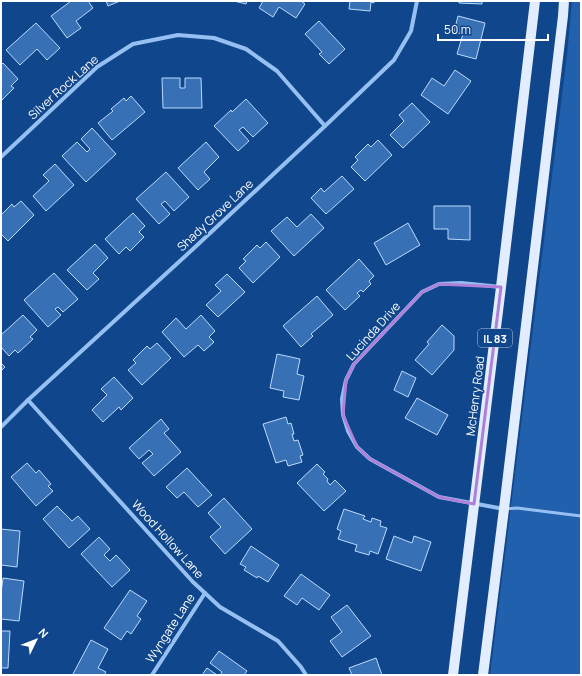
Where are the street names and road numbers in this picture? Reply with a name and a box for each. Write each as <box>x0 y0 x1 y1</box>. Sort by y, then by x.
street label: Silver Rock Lane <box>24 51 102 123</box>
street label: Shady Grove Lane <box>173 175 257 255</box>
street label: Lucinda Drive <box>342 298 404 364</box>
road number: IL 83 <box>478 329 512 347</box>
street label: McHenry Road <box>462 355 488 437</box>
street label: Wood Hollow Lane <box>128 496 208 582</box>
street label: Wyngate Lane <box>141 590 199 666</box>

